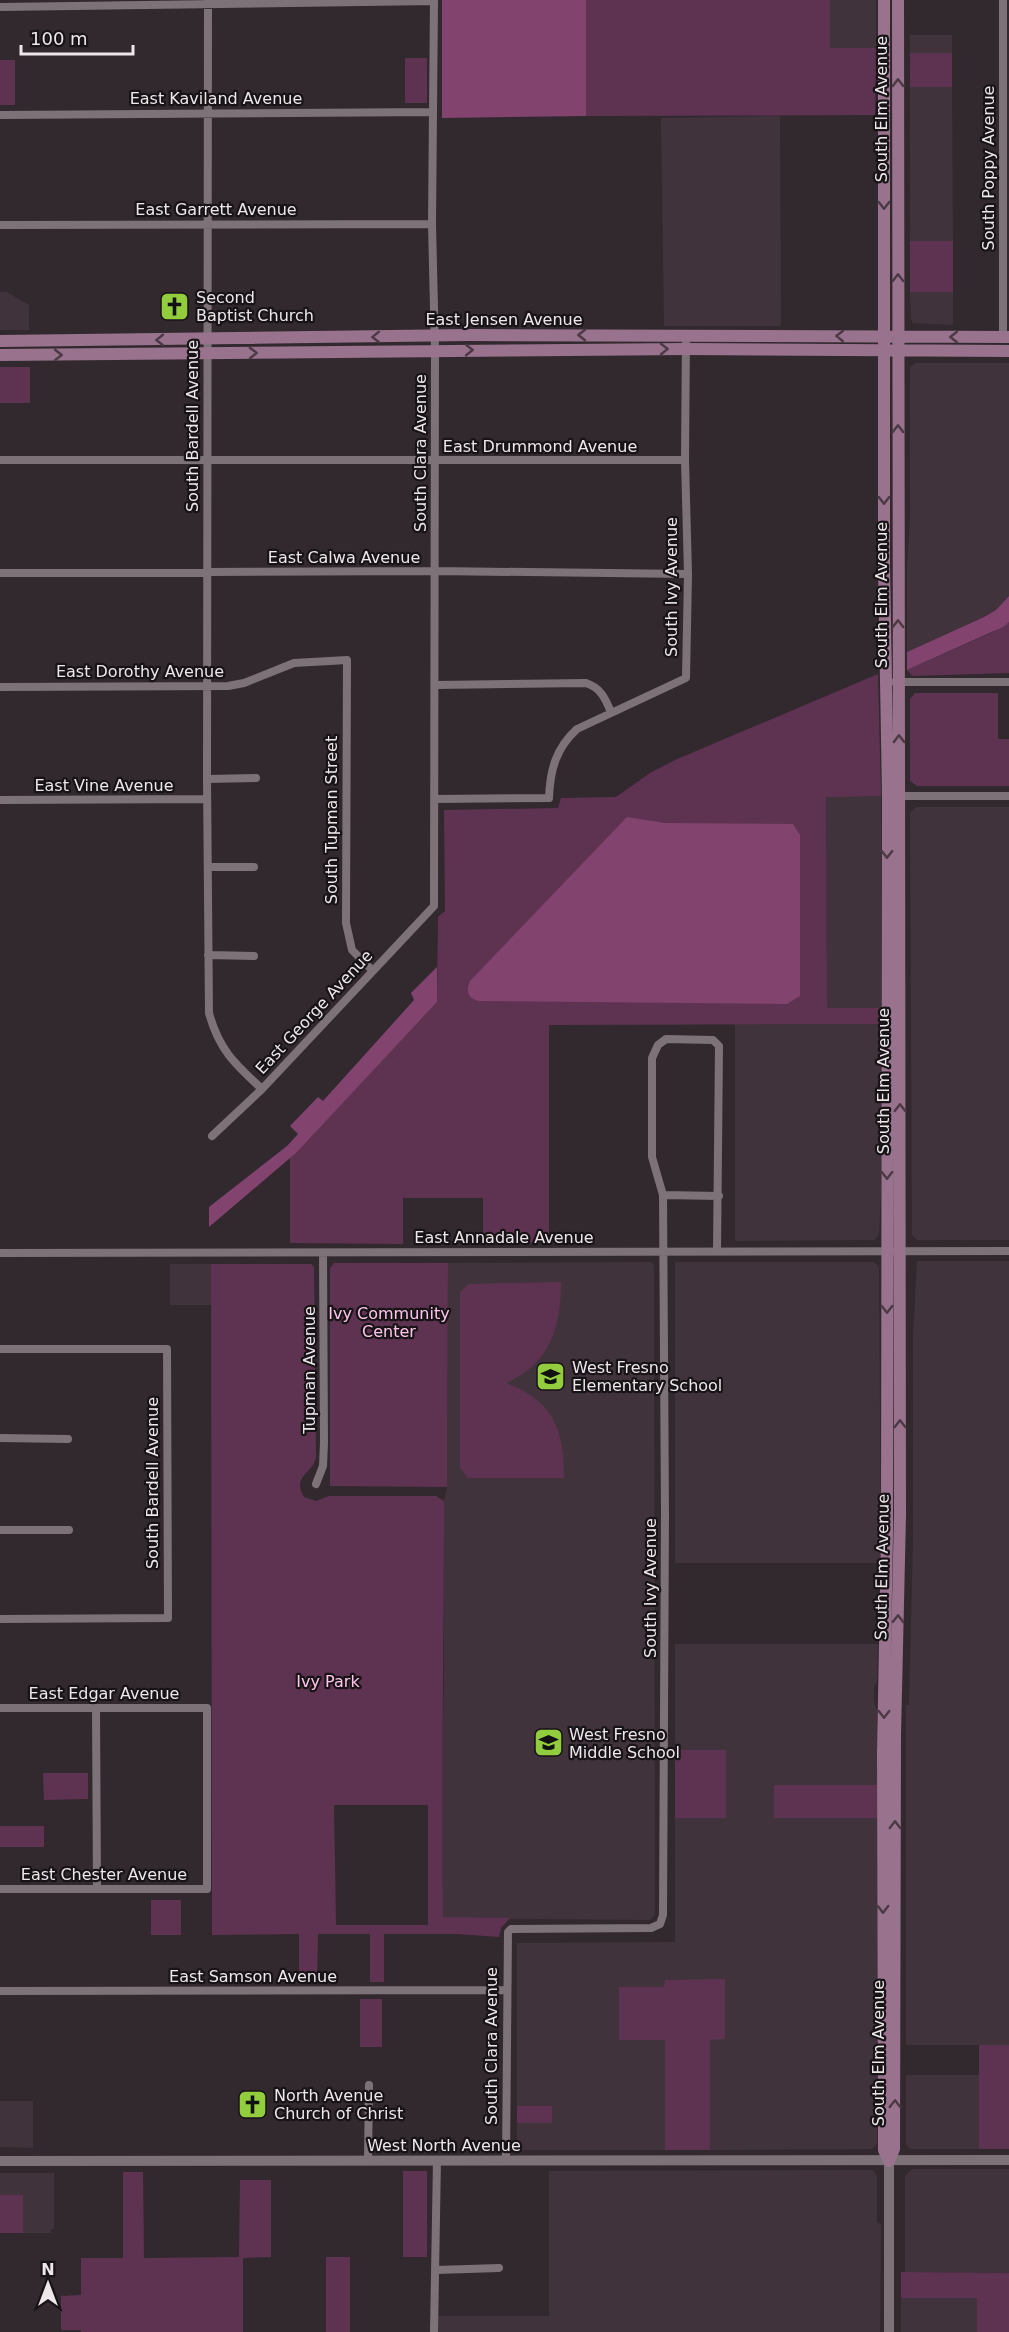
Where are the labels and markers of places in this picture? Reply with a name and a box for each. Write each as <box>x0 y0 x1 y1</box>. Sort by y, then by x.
place label: Second Baptist Church <box>196 288 314 325</box>
church icon: Second Baptist Church <box>159 290 191 322</box>
place label: West Fresno Elementary School <box>572 1358 722 1395</box>
school or university icon: West Fresno Elementary School <box>535 1360 567 1392</box>
place label: West Fresno Middle School <box>569 1725 680 1762</box>
school or university icon: West Fresno Middle School <box>532 1727 564 1759</box>
place label: North Avenue Church of Christ <box>274 2086 403 2123</box>
church icon: North Avenue Church of Christ <box>237 2088 269 2120</box>

